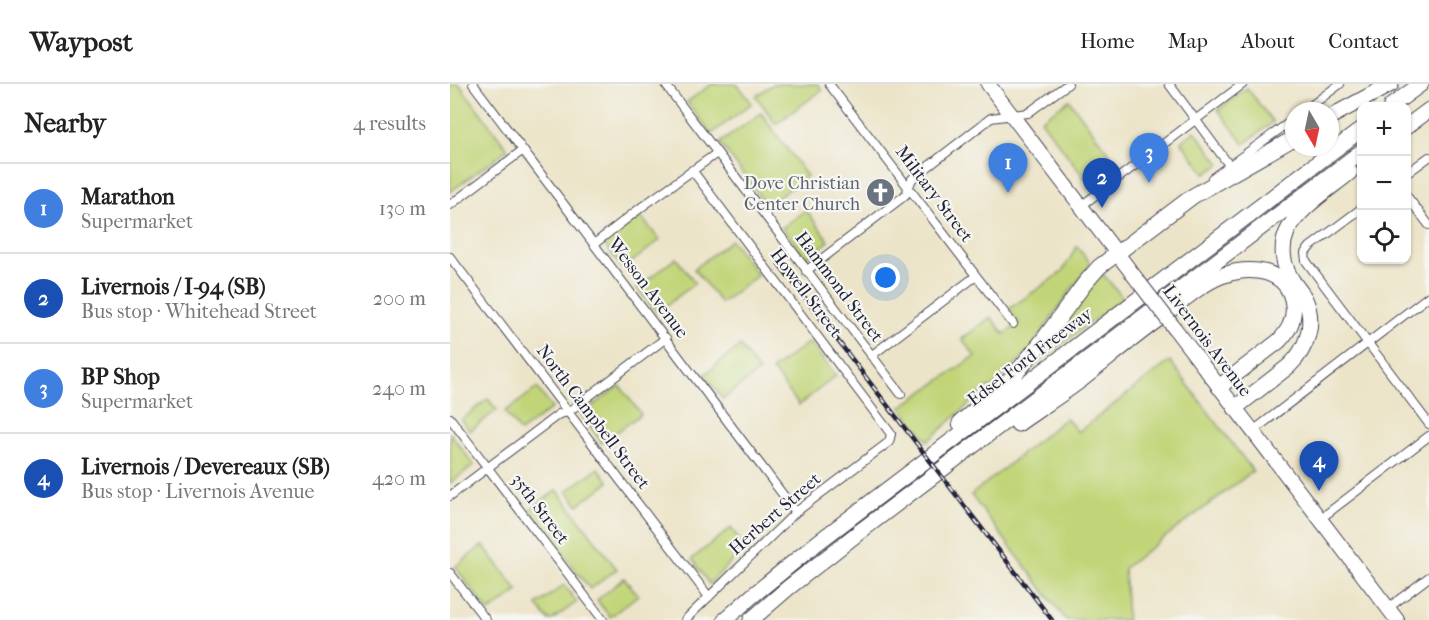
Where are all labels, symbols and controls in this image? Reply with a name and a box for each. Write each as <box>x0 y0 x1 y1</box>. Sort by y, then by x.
text: Waypost <box>30 25 133 58</box>
text: Home <box>1080 29 1135 53</box>
text: Map <box>1168 29 1208 53</box>
text: About <box>1241 29 1295 53</box>
text: Contact <box>1328 29 1399 53</box>
north arrow <box>1285 102 1339 156</box>
map controls <box>1357 102 1411 264</box>
button: + <box>1357 102 1411 156</box>
text: Nearby <box>24 108 106 139</box>
text: 4 results <box>353 112 426 135</box>
pin: 3 <box>1130 134 1168 183</box>
street label: Military Street <box>891 142 977 247</box>
pin: 1 <box>988 144 1028 193</box>
button: − <box>1357 156 1411 210</box>
pin: 2 <box>1082 158 1122 208</box>
place label: Dove Christian Center Church <box>744 173 861 215</box>
church icon: Dove Christian Center Church <box>865 177 897 209</box>
text: Marathon <box>81 184 175 210</box>
text: 1 <box>40 197 47 220</box>
text: 130 m <box>379 197 426 220</box>
text: Supermarket <box>81 210 193 233</box>
button: locate <box>1357 210 1411 264</box>
street label: Hammond Street <box>791 228 888 347</box>
street label: Wesson Avenue <box>603 233 693 342</box>
street label: Howell Street <box>766 244 847 342</box>
your location <box>871 263 900 292</box>
text: Livernois / I-94 (SB) <box>81 274 266 300</box>
street label: Livernois Avenue <box>1158 281 1256 401</box>
text: 2 <box>38 287 49 310</box>
text: 200 m <box>373 287 426 310</box>
text: Bus stop · Whitehead Street <box>81 300 317 323</box>
street label: Edsel Ford Freeway <box>964 302 1098 411</box>
street label: North Campbell Street <box>532 341 654 494</box>
text: BP Shop <box>81 364 160 390</box>
text: 3 <box>39 377 48 400</box>
text: 240 m <box>372 377 426 400</box>
text: Supermarket <box>81 390 193 413</box>
pin: 4 <box>1300 442 1338 491</box>
text: Livernois / Devereaux (SB) <box>81 454 330 480</box>
text: 4 <box>38 467 49 490</box>
text: 420 m <box>372 467 426 490</box>
street label: Herbert Street <box>725 468 826 559</box>
street label: 35th Street <box>507 470 574 549</box>
text: Bus stop · Livernois Avenue <box>81 480 314 503</box>

